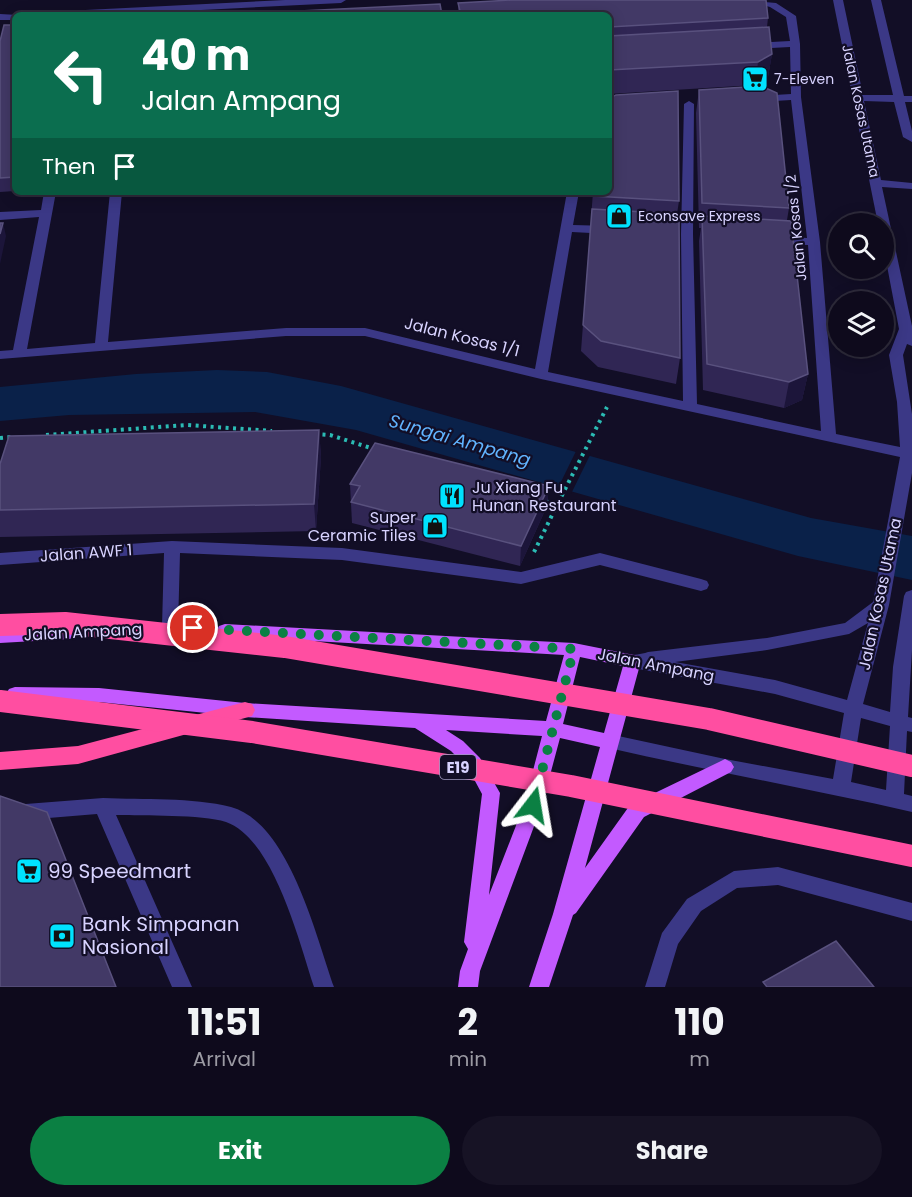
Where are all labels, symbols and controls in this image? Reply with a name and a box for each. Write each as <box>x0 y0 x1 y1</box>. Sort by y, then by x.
text: 40 m <box>141 26 250 85</box>
icon: left <box>42 36 120 114</box>
street label: Jalan Kosas Utama <box>837 43 885 179</box>
supermarket icon: 7-Eleven <box>740 64 770 94</box>
place label: 7-Eleven <box>774 69 834 89</box>
text: Jalan Ampang <box>141 82 341 119</box>
icon: arrive <box>108 150 141 183</box>
text: Then <box>42 151 96 182</box>
street label: Jalan Kosas 1/2 <box>780 174 812 282</box>
shop icon: Econsave Express <box>604 201 634 231</box>
place label: Econsave Express <box>638 206 761 226</box>
map controls <box>828 213 894 357</box>
button: search <box>828 213 894 279</box>
button: layers <box>828 291 894 357</box>
street label: Jalan Kosas 1/1 <box>402 312 522 362</box>
water label: Sungai Ampang <box>386 408 534 472</box>
place label: Ju Xiang Fu Hunan Restaurant <box>472 476 617 517</box>
restaurant icon: Ju Xiang Fu Hunan Restaurant <box>437 481 467 511</box>
place label: Super Ceramic Tiles <box>308 506 416 547</box>
shop icon: Super Ceramic Tiles <box>420 511 450 541</box>
street label: Jalan Kosas Utama <box>853 516 907 672</box>
street label: Jalan AWF 1 <box>39 538 133 568</box>
pin <box>167 602 218 653</box>
icon: arrive <box>176 611 209 644</box>
street label: Jalan Ampang <box>23 617 143 647</box>
street label: Jalan Ampang <box>596 642 716 688</box>
road number: E19 <box>440 755 476 779</box>
position arrow <box>501 773 565 837</box>
supermarket icon: 99 Speedmart <box>14 856 44 886</box>
place label: 99 Speedmart <box>48 857 191 885</box>
place label: Bank Simpanan Nasional <box>82 910 240 961</box>
bank icon: Bank Simpanan Nasional <box>47 921 77 951</box>
text: 11:51 <box>187 997 261 1048</box>
text: 2 <box>458 997 478 1048</box>
text: 110 <box>674 997 725 1048</box>
text: Arrival <box>193 1045 256 1073</box>
text: min <box>449 1045 487 1073</box>
text: m <box>689 1045 710 1073</box>
button: Exit <box>30 1116 450 1185</box>
button: Share <box>462 1116 882 1185</box>

